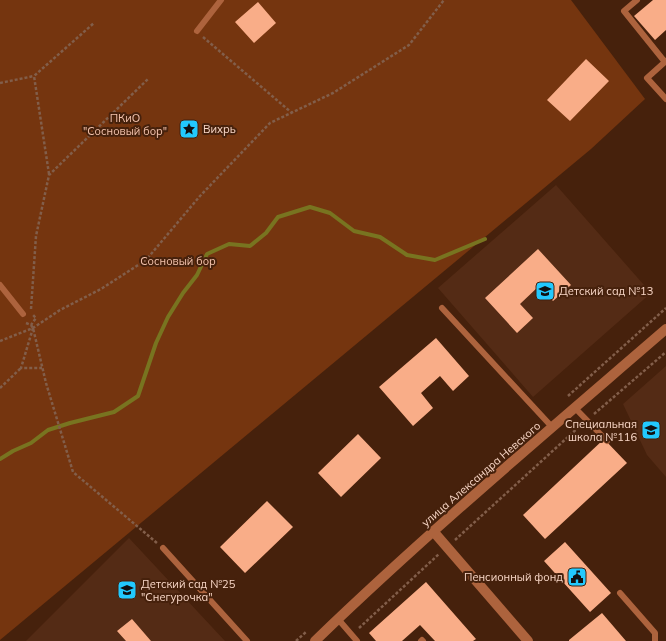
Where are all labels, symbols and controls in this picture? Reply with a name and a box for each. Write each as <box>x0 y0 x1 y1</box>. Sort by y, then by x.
park label: ПКиО "Сосновый бор" <box>83 111 167 138</box>
place icon: Вихрь <box>178 118 200 140</box>
place label: Вихрь <box>203 122 236 136</box>
park label: Сосновый бор <box>140 254 216 268</box>
school or university icon: Детский сад №13 <box>534 280 556 302</box>
place label: Детский сад №13 <box>559 284 653 298</box>
place label: Специальная школа №116 <box>565 417 637 444</box>
street label: улица Александра Невского <box>419 418 543 530</box>
school or university icon: Специальная школа №116 <box>640 419 662 441</box>
public building icon: Пенсионный фонд <box>566 566 588 588</box>
place label: Пенсионный фонд <box>464 570 563 584</box>
place label: Детский сад №25 "Снегурочка" <box>141 577 236 604</box>
school or university icon: Детский сад №25 "Снегурочка" <box>116 579 138 601</box>

